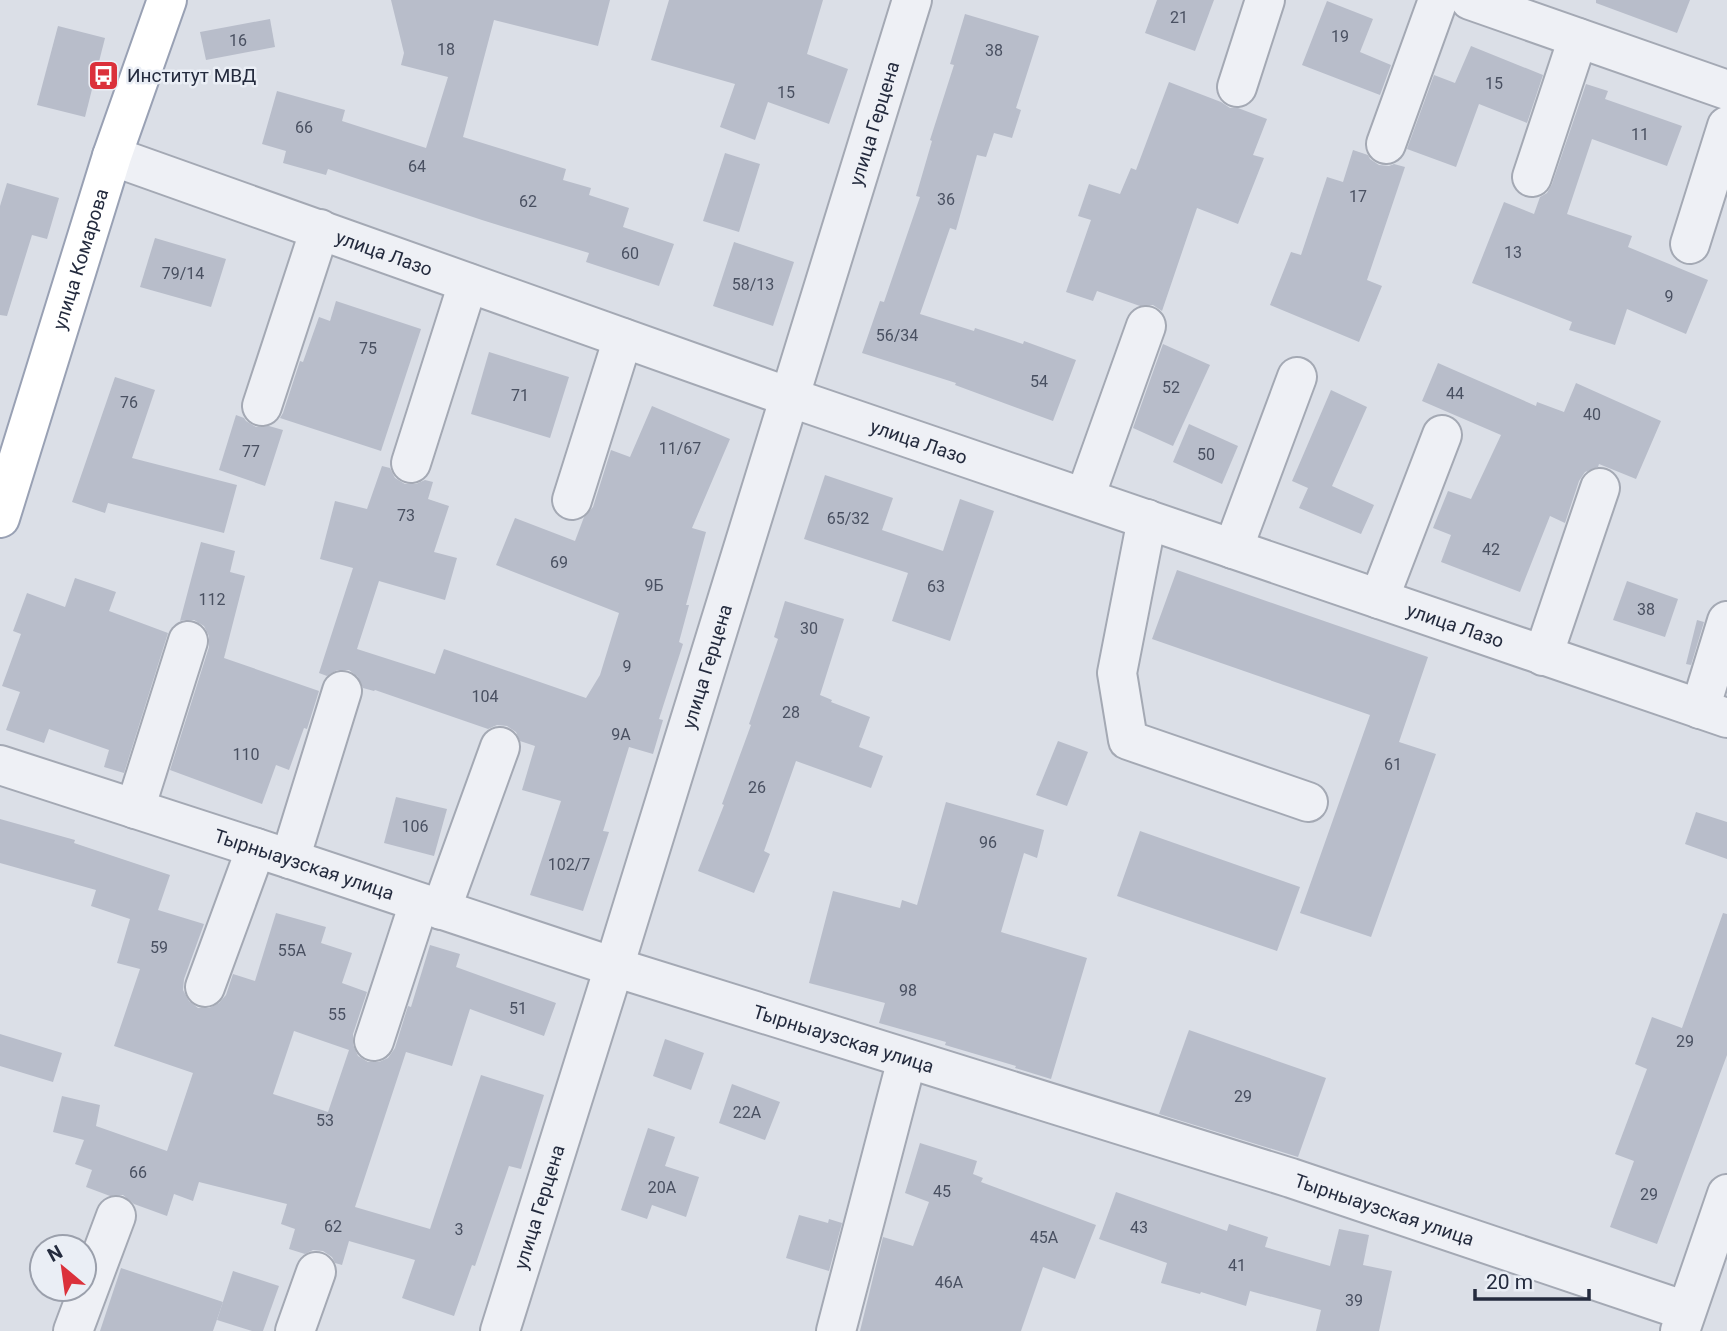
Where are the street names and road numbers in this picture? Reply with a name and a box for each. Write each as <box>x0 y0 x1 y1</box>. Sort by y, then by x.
street label: улица Герцена <box>844 58 904 189</box>
street label: улица Комарова <box>47 186 113 333</box>
street label: улица Лазо <box>333 225 436 281</box>
street label: улица Лазо <box>867 414 971 469</box>
street label: улица Лазо <box>1404 598 1507 652</box>
street label: улица Герцена <box>677 601 737 731</box>
street label: Тырныаузская улица <box>211 824 397 904</box>
street label: Тырныаузская улица <box>751 1000 937 1078</box>
street label: улица Герцена <box>509 1142 569 1272</box>
street label: Тырныаузская улица <box>1292 1169 1477 1250</box>

